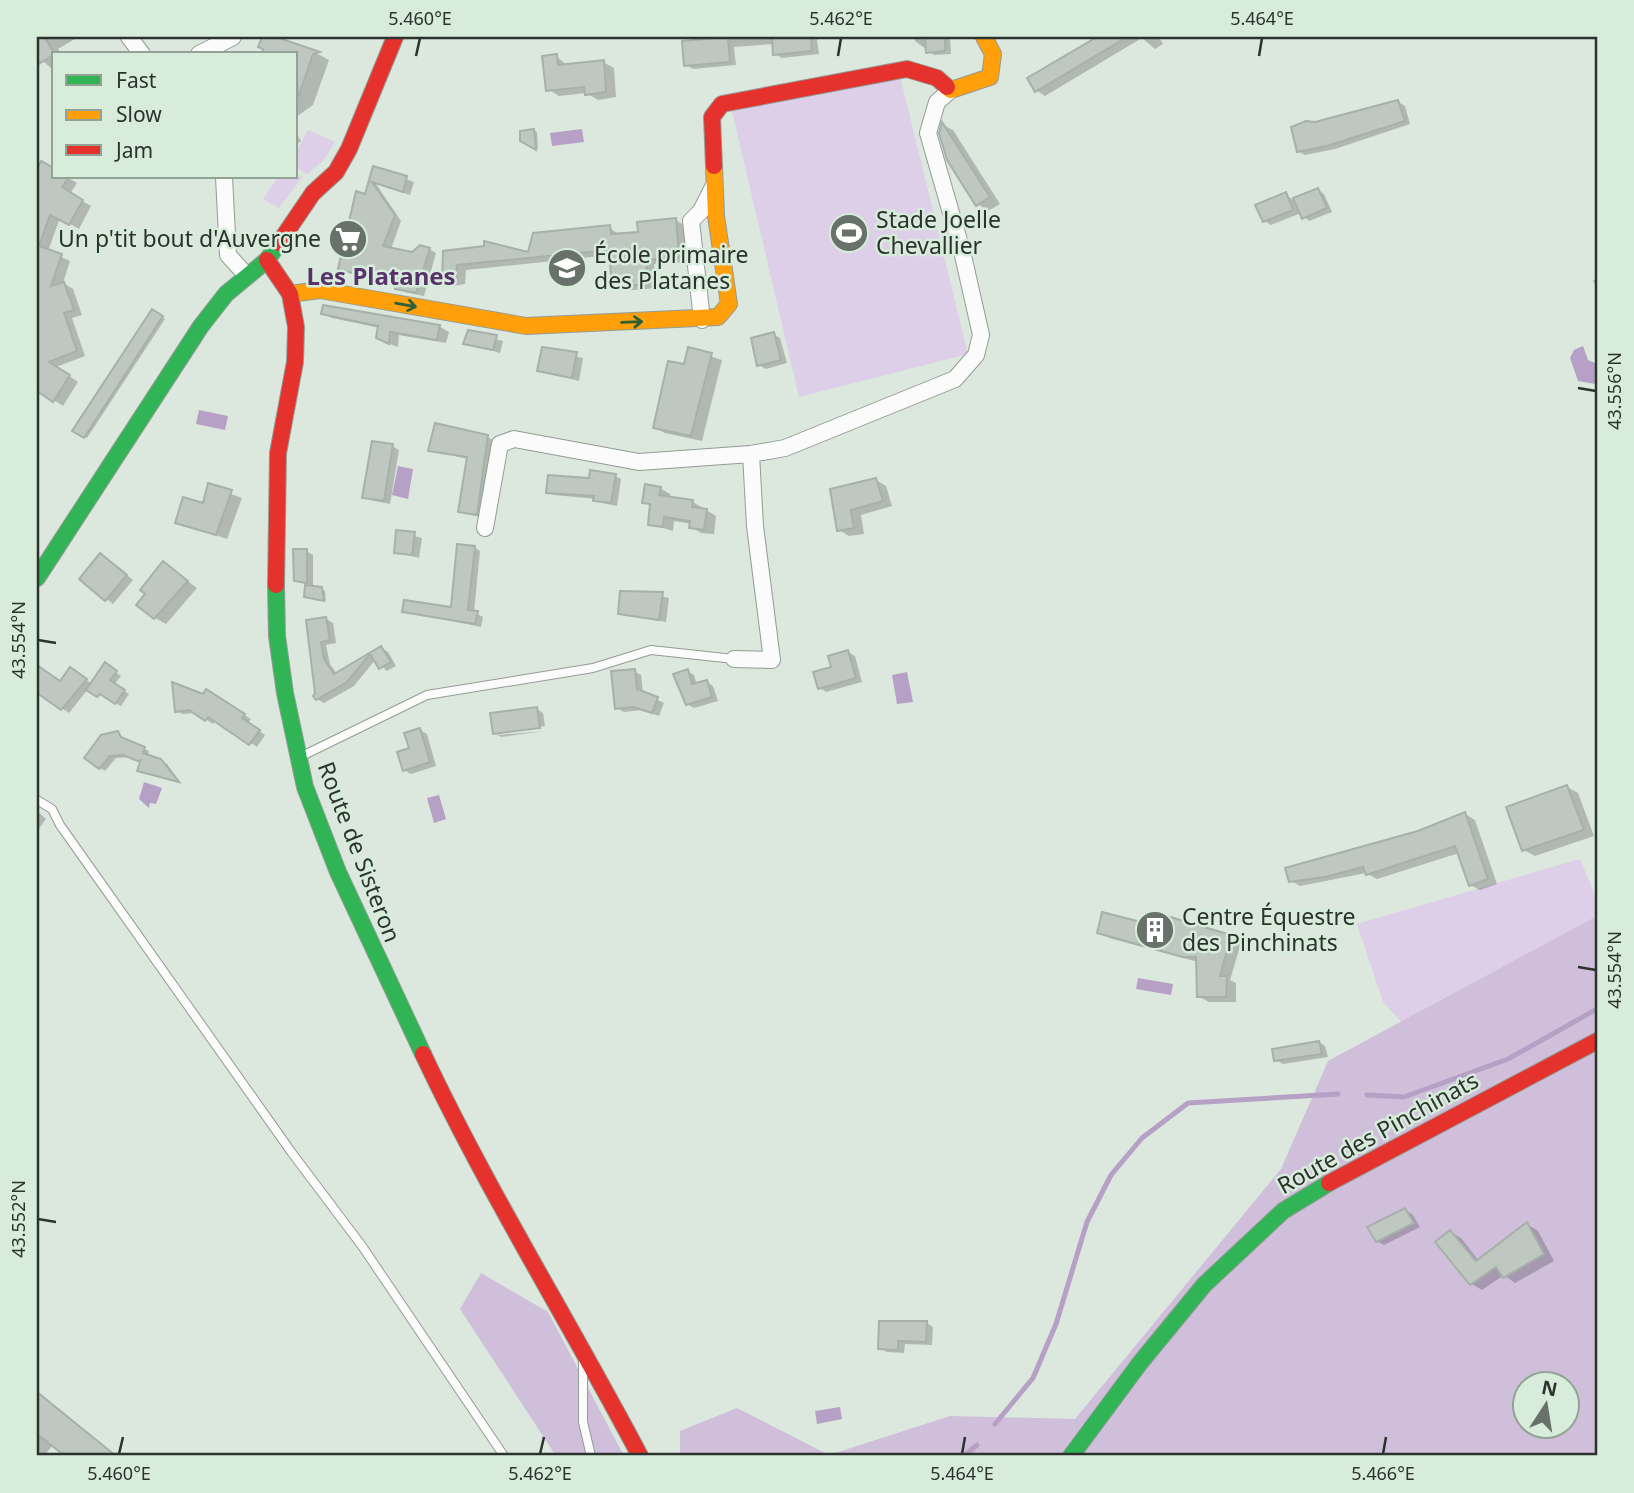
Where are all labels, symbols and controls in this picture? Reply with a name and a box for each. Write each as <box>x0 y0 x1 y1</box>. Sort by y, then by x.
text: 5.460°E <box>388 6 452 30</box>
text: 5.462°E <box>809 6 873 30</box>
text: 5.464°E <box>1230 6 1294 30</box>
legend <box>52 52 298 178</box>
text: Fast <box>116 66 157 94</box>
text: Slow <box>116 100 162 128</box>
text: Jam <box>114 136 153 164</box>
place label: Stade Joelle Chevallier <box>876 203 1001 261</box>
sports icon: Stade Joelle Chevallier <box>828 212 870 254</box>
supermarket icon: Un p'tit bout d'Auvergne <box>327 218 369 260</box>
place label: Un p'tit bout d'Auvergne <box>58 222 321 254</box>
place label: École primaire des Platanes <box>594 238 749 296</box>
school or university icon: École primaire des Platanes <box>546 247 588 289</box>
district label: Les Platanes <box>306 259 456 292</box>
one-way arrow <box>394 299 417 312</box>
one-way arrow <box>620 315 643 329</box>
text: 43.556°N <box>1602 352 1626 430</box>
text: 43.554°N <box>6 601 30 679</box>
street label: Route de Sisteron <box>311 757 409 946</box>
place label: Centre Équestre des Pinchinats <box>1182 900 1355 958</box>
building icon: Centre Équestre des Pinchinats <box>1134 909 1176 951</box>
text: 43.554°N <box>1602 931 1626 1009</box>
street label: Route des Pinchinats <box>1271 1063 1484 1201</box>
text: 43.552°N <box>6 1180 30 1258</box>
north arrow <box>1512 1370 1582 1440</box>
text: N <box>1539 1374 1560 1403</box>
text: 5.460°E <box>87 1461 151 1485</box>
text: 5.462°E <box>508 1461 572 1485</box>
text: 5.464°E <box>930 1461 994 1485</box>
text: 5.466°E <box>1351 1461 1415 1485</box>

